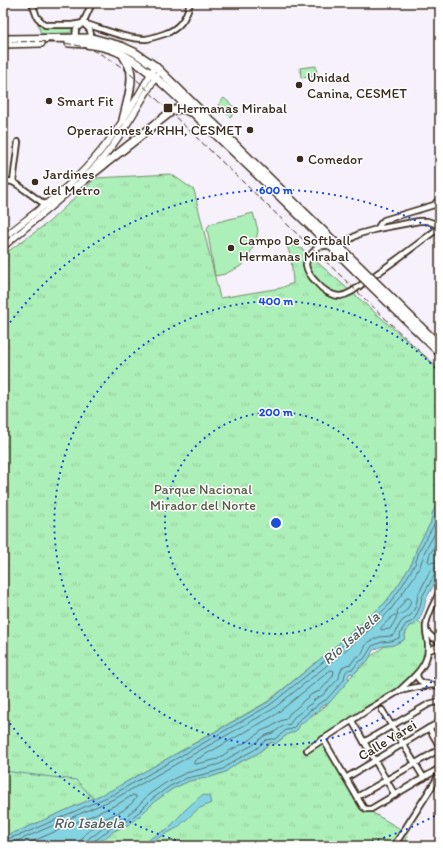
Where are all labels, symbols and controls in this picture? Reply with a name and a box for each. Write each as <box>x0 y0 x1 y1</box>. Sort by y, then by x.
place label: Unidad Canina, CESMET <box>307 69 407 102</box>
marker: Unidad Canina, CESMET <box>294 80 304 90</box>
place label: Smart Fit <box>57 93 114 110</box>
marker: Smart Fit <box>44 96 54 106</box>
place label: Hermanas Mirabal <box>177 100 287 117</box>
marker: Hermanas Mirabal <box>162 102 174 114</box>
place label: Operaciones & RHH, CESMET <box>67 122 242 139</box>
marker: Operaciones & RHH, CESMET <box>245 125 255 135</box>
place label: Comedor <box>308 151 363 168</box>
marker: Comedor <box>295 154 305 164</box>
place label: Jardines del Metro <box>43 166 100 199</box>
marker: Jardines del Metro <box>30 177 40 187</box>
text: 600 m <box>259 183 294 197</box>
place label: Campo De Softball Hermanas Mirabal <box>239 232 350 265</box>
marker: Campo De Softball Hermanas Mirabal <box>226 243 236 253</box>
text: 400 m <box>259 294 294 308</box>
text: 200 m <box>259 405 294 419</box>
park label: Parque Nacional Mirador del Norte <box>150 481 256 514</box>
centre of rings <box>269 516 283 530</box>
water label: Río Isabela <box>319 608 383 668</box>
street label: Calle Yarei <box>355 716 420 764</box>
water label: Río Isabela <box>54 814 125 832</box>

